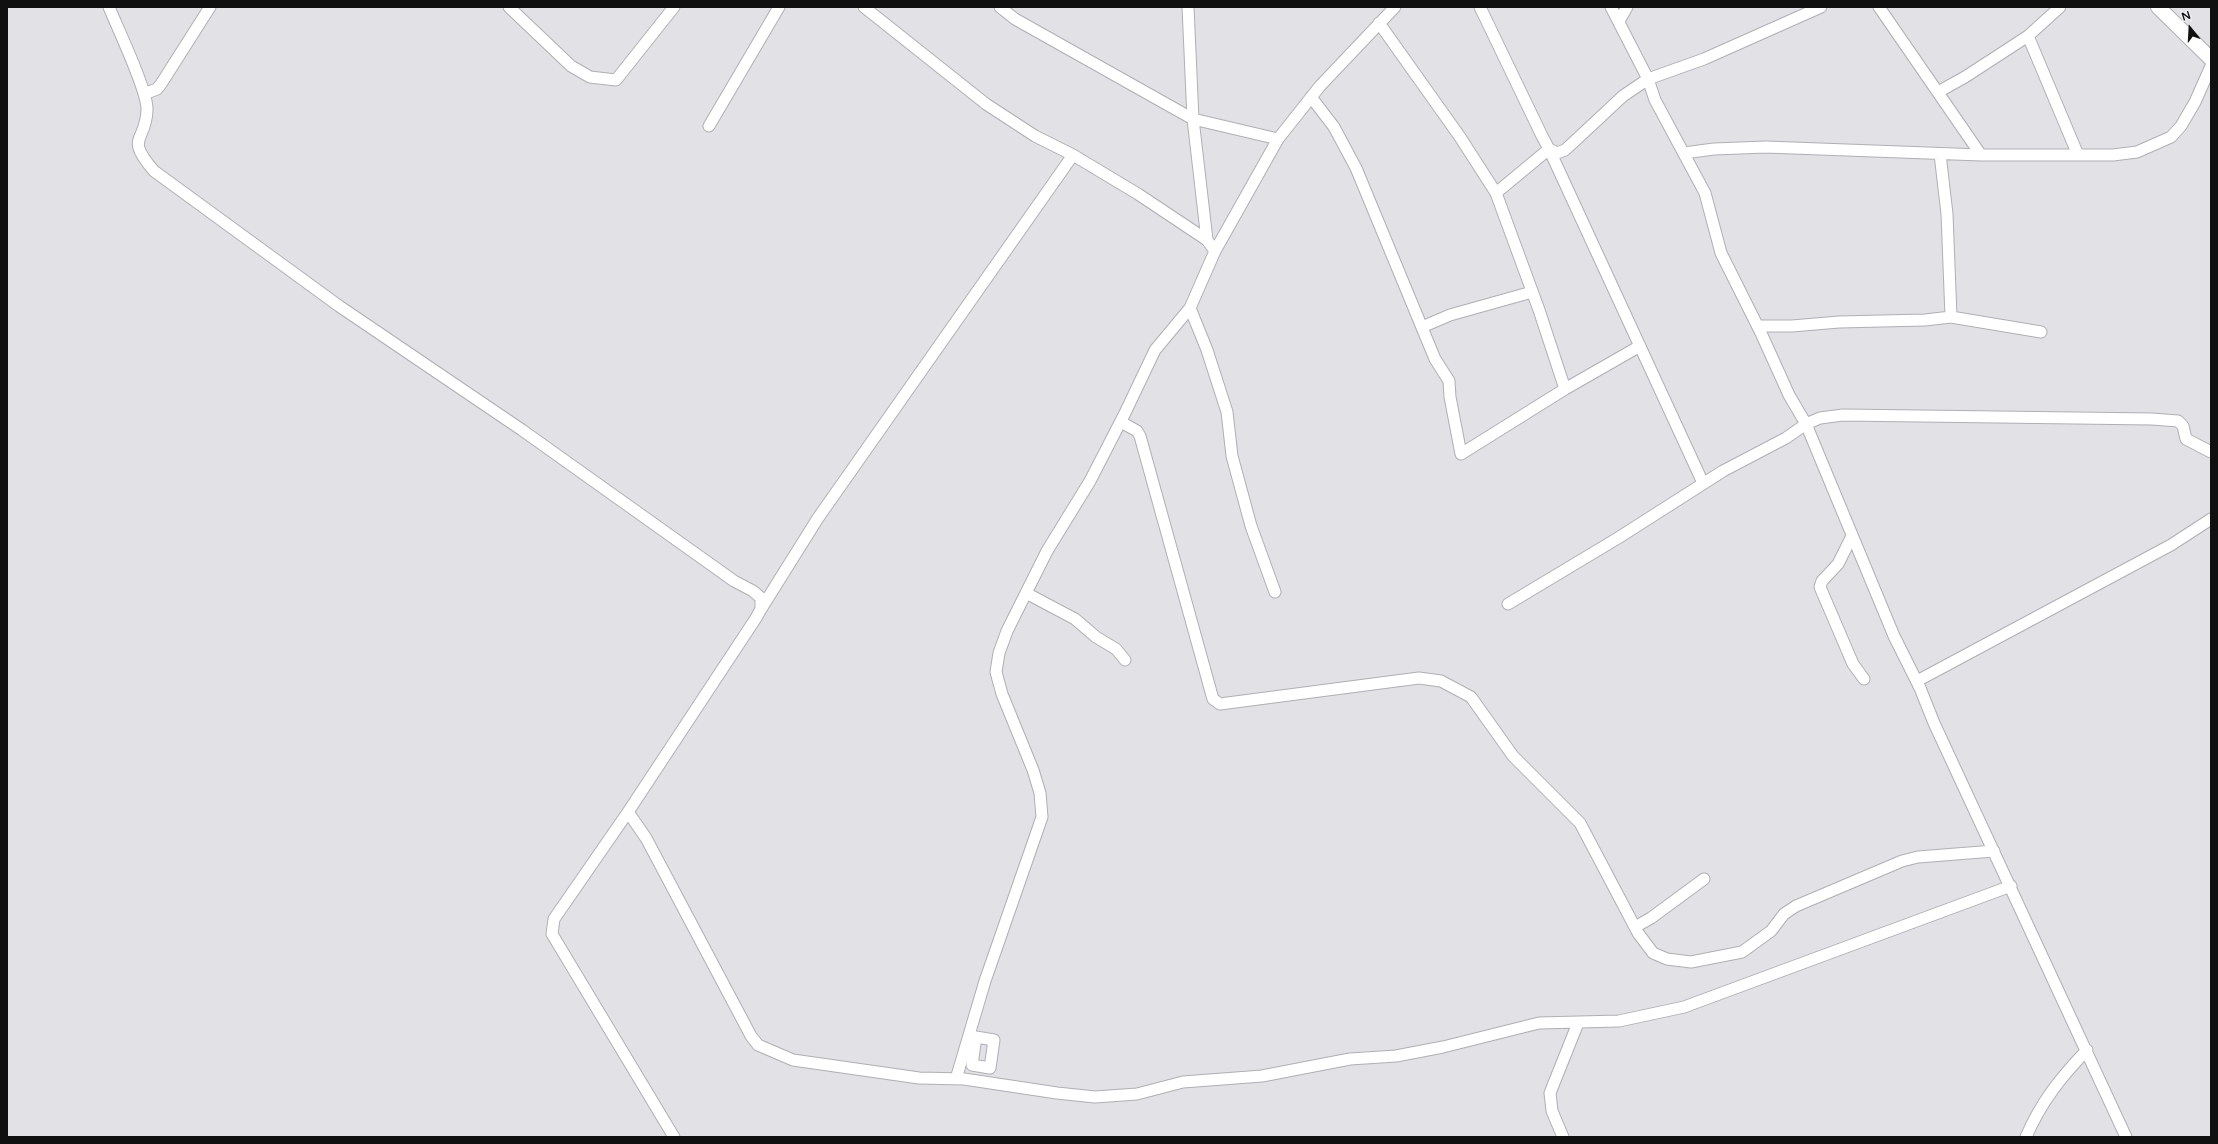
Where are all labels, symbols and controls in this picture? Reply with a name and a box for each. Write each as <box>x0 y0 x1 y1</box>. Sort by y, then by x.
north arrow <box>2170 8 2210 48</box>
text: N <box>2180 9 2192 24</box>

